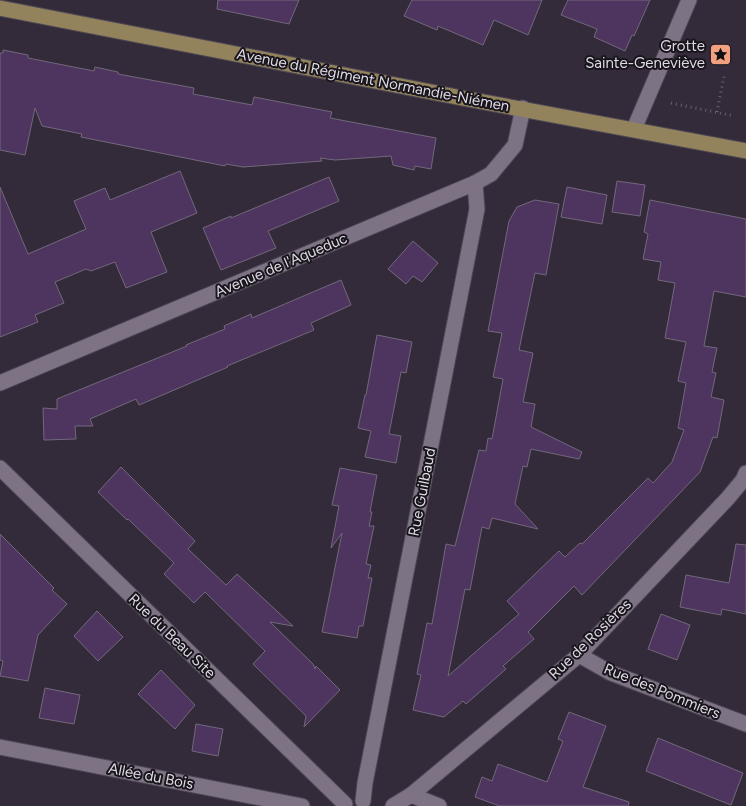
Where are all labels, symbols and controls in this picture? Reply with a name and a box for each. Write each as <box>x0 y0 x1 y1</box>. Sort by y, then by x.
place label: Grotte Sainte-Geneviève <box>585 37 705 72</box>
place icon: Grotte Sainte-Geneviève <box>709 43 733 67</box>
street label: Avenue du Régiment Normandie-Niémen <box>235 45 511 115</box>
street label: Avenue de l'Aqueduc <box>212 229 350 301</box>
street label: Rue Guilbaud <box>405 446 439 538</box>
street label: Rue du Beau Site <box>125 590 219 682</box>
street label: Rue de Rosières <box>545 595 635 683</box>
street label: Rue des Pommiers <box>601 659 723 723</box>
street label: Allée du Bois <box>107 759 195 793</box>

